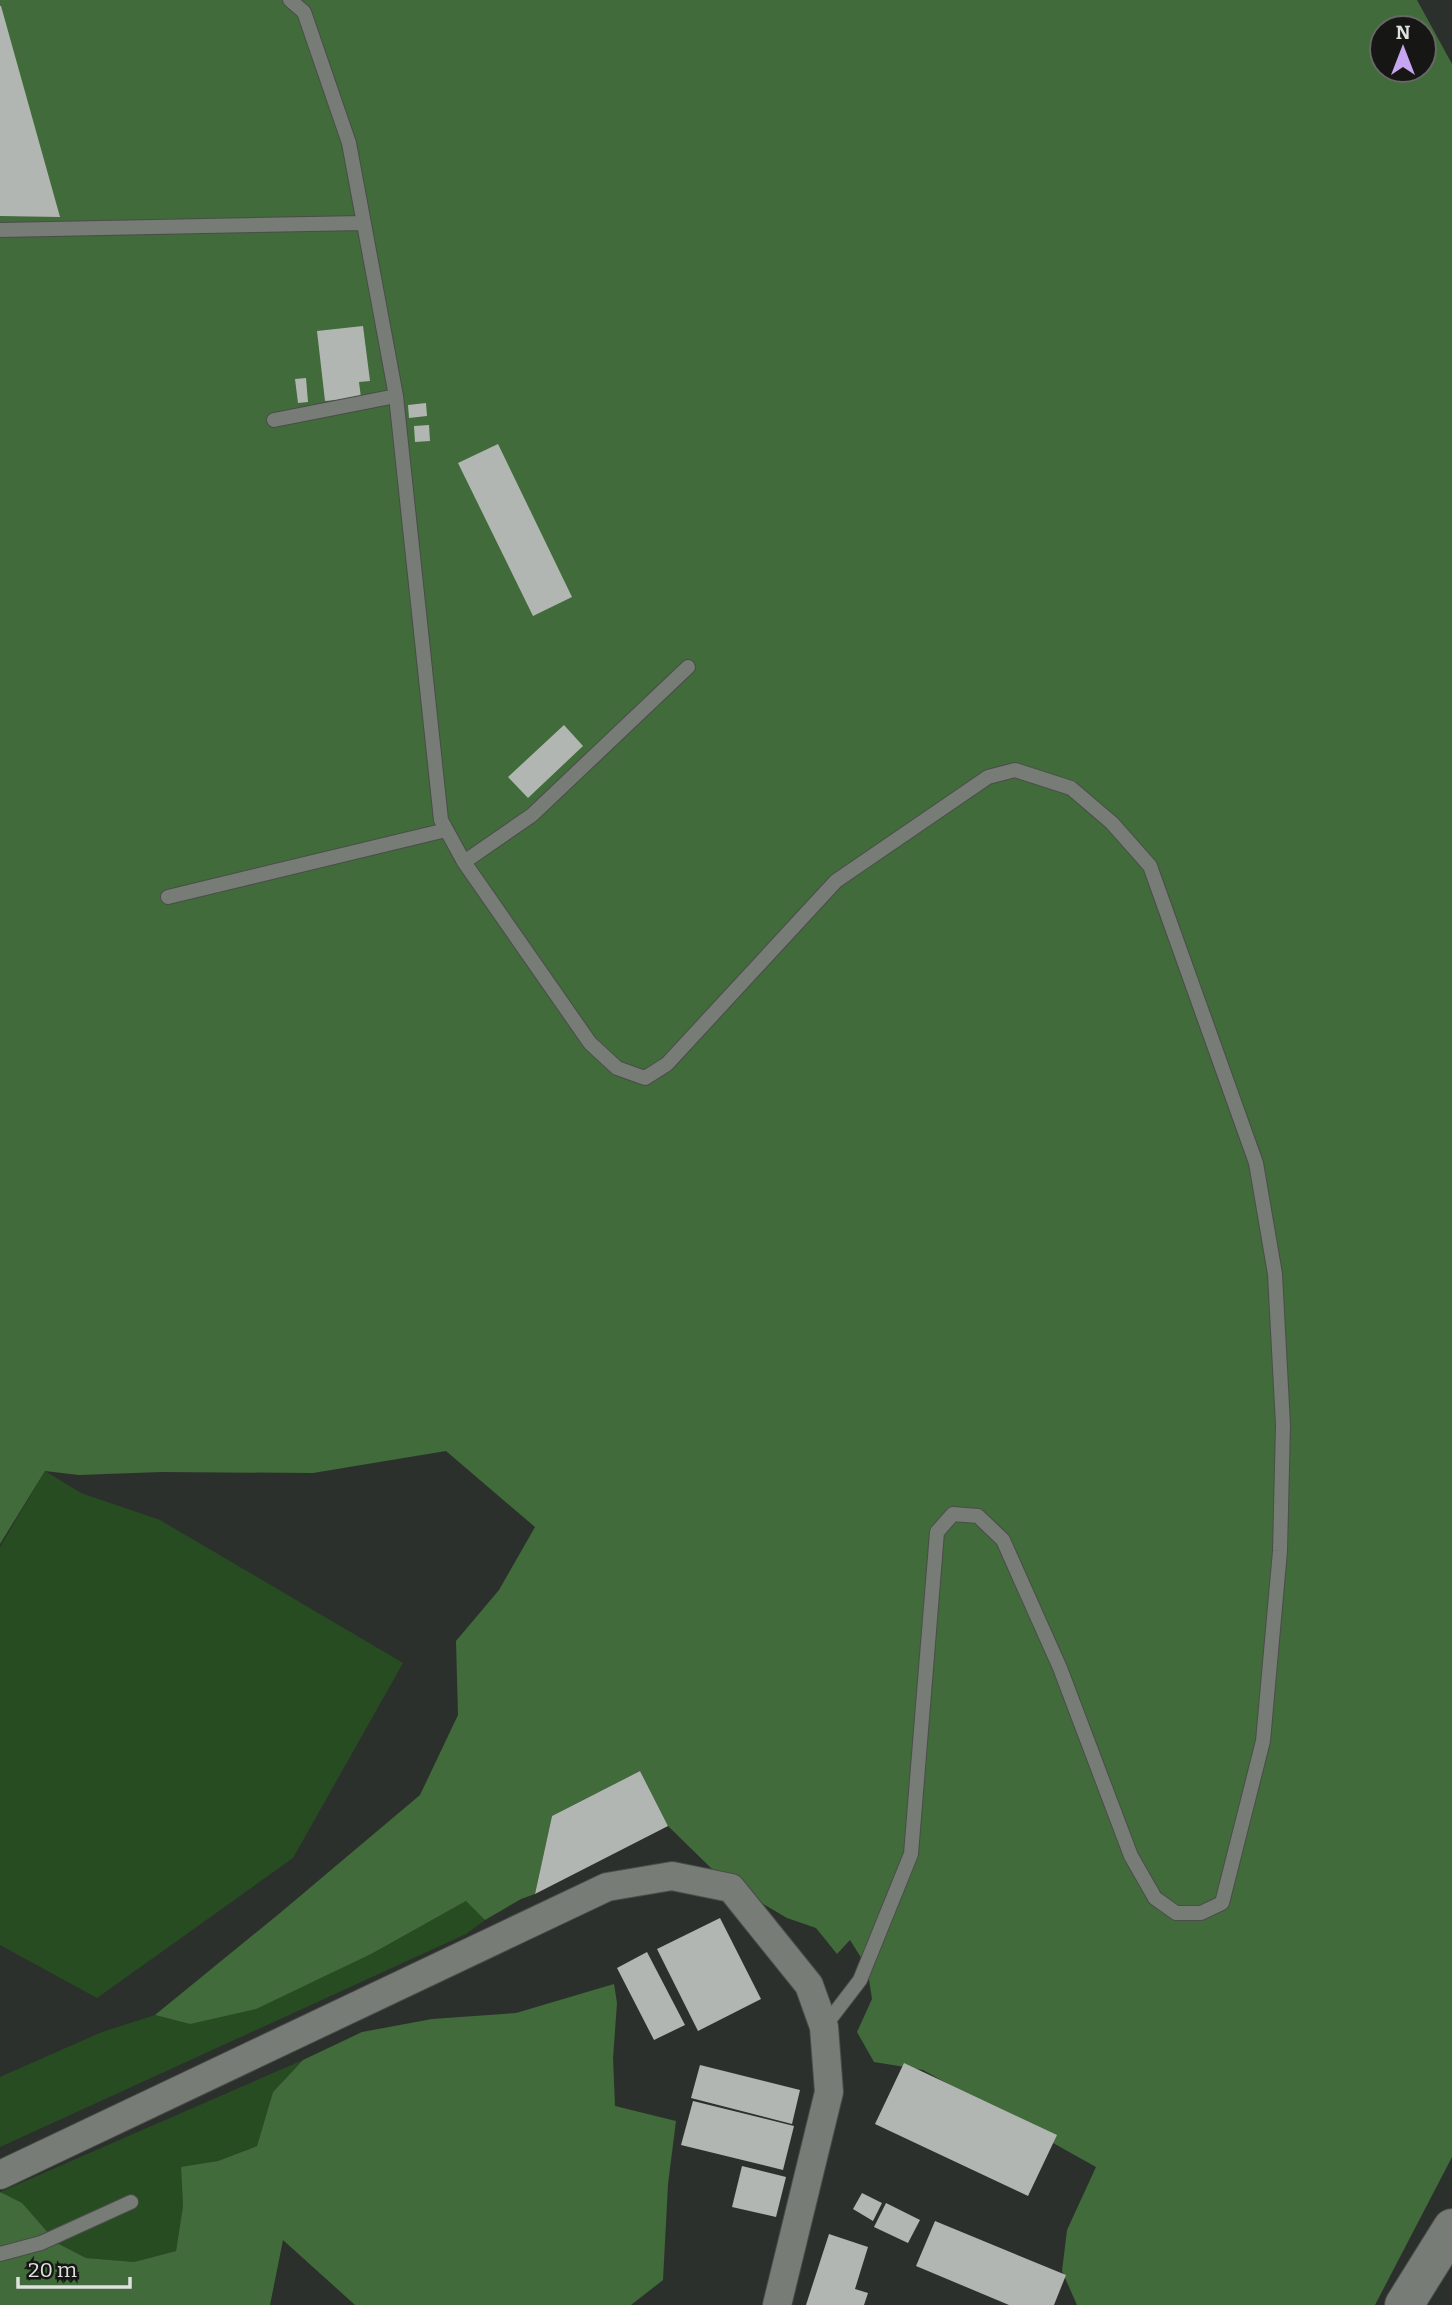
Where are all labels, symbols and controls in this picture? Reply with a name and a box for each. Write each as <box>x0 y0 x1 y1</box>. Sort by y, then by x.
north arrow <box>1368 14 1438 84</box>
text: N <box>1396 21 1411 44</box>
scale bar <box>18 2246 130 2290</box>
text: 20 m <box>28 2257 77 2283</box>

